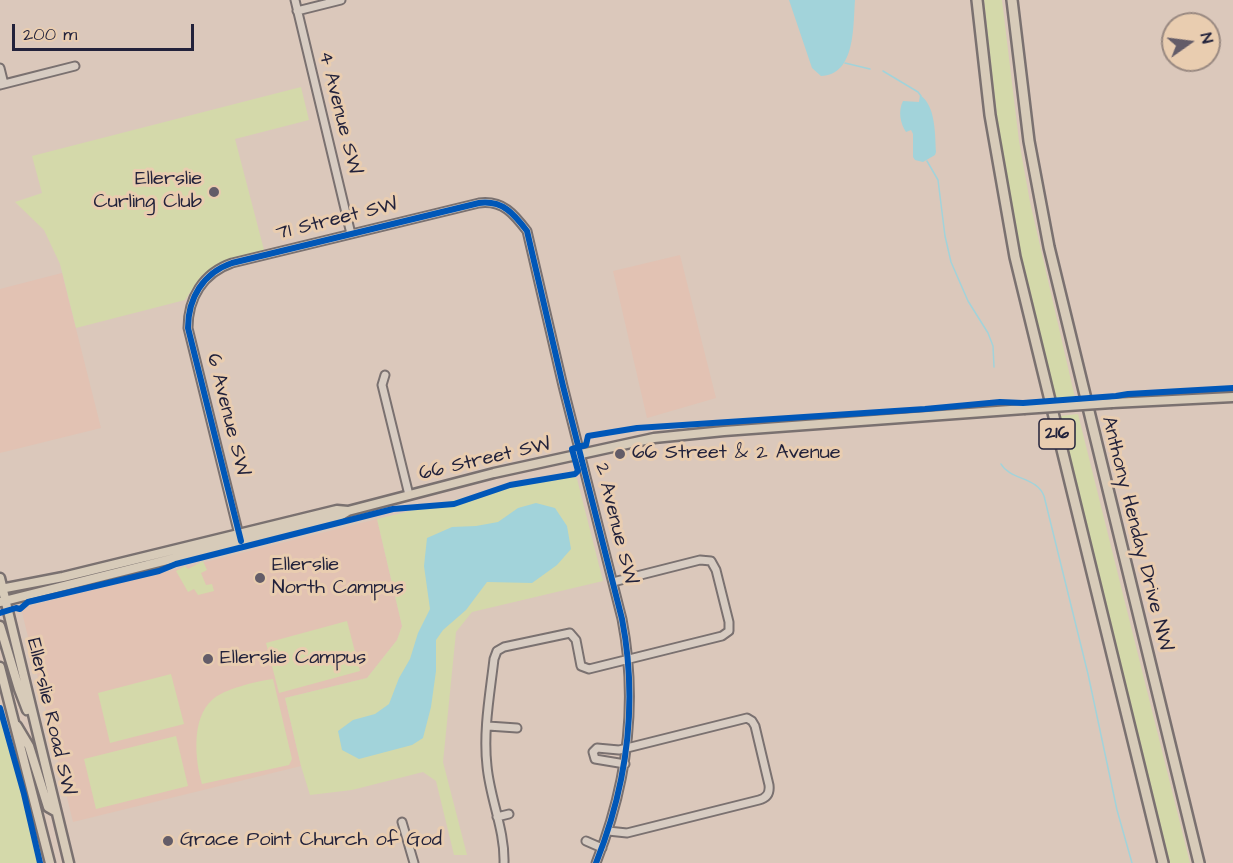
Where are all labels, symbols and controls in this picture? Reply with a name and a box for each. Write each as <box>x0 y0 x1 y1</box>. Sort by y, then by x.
scale bar <box>15 12 196 50</box>
north arrow <box>1161 12 1221 72</box>
text: 200 m <box>23 22 77 47</box>
text: N <box>1195 31 1218 46</box>
street label: 4 Avenue SW <box>312 49 366 177</box>
place label: Ellerslie Curling Club <box>93 168 202 215</box>
marker: Ellerslie Curling Club <box>207 185 221 199</box>
street label: 71 Street SW <box>274 193 400 247</box>
street label: 6 Avenue SW <box>200 351 254 479</box>
street label: Anthony Henday Drive NW <box>1095 414 1177 654</box>
road number: 216 <box>1039 419 1075 449</box>
street label: 66 Street SW <box>417 433 553 487</box>
place label: 66 Street & 2 Avenue <box>632 442 841 466</box>
marker: 66 Street & 2 Avenue <box>613 447 627 461</box>
street label: 2 Avenue SW <box>588 461 642 587</box>
place label: Ellerslie North Campus <box>272 554 404 601</box>
marker: Ellerslie North Campus <box>253 571 267 585</box>
street label: Ellerslie Road SW <box>20 636 80 798</box>
place label: Ellerslie Campus <box>220 647 366 671</box>
marker: Ellerslie Campus <box>201 652 215 666</box>
place label: Grace Point Church of God <box>180 829 442 853</box>
marker: Grace Point Church of God <box>161 834 175 848</box>

